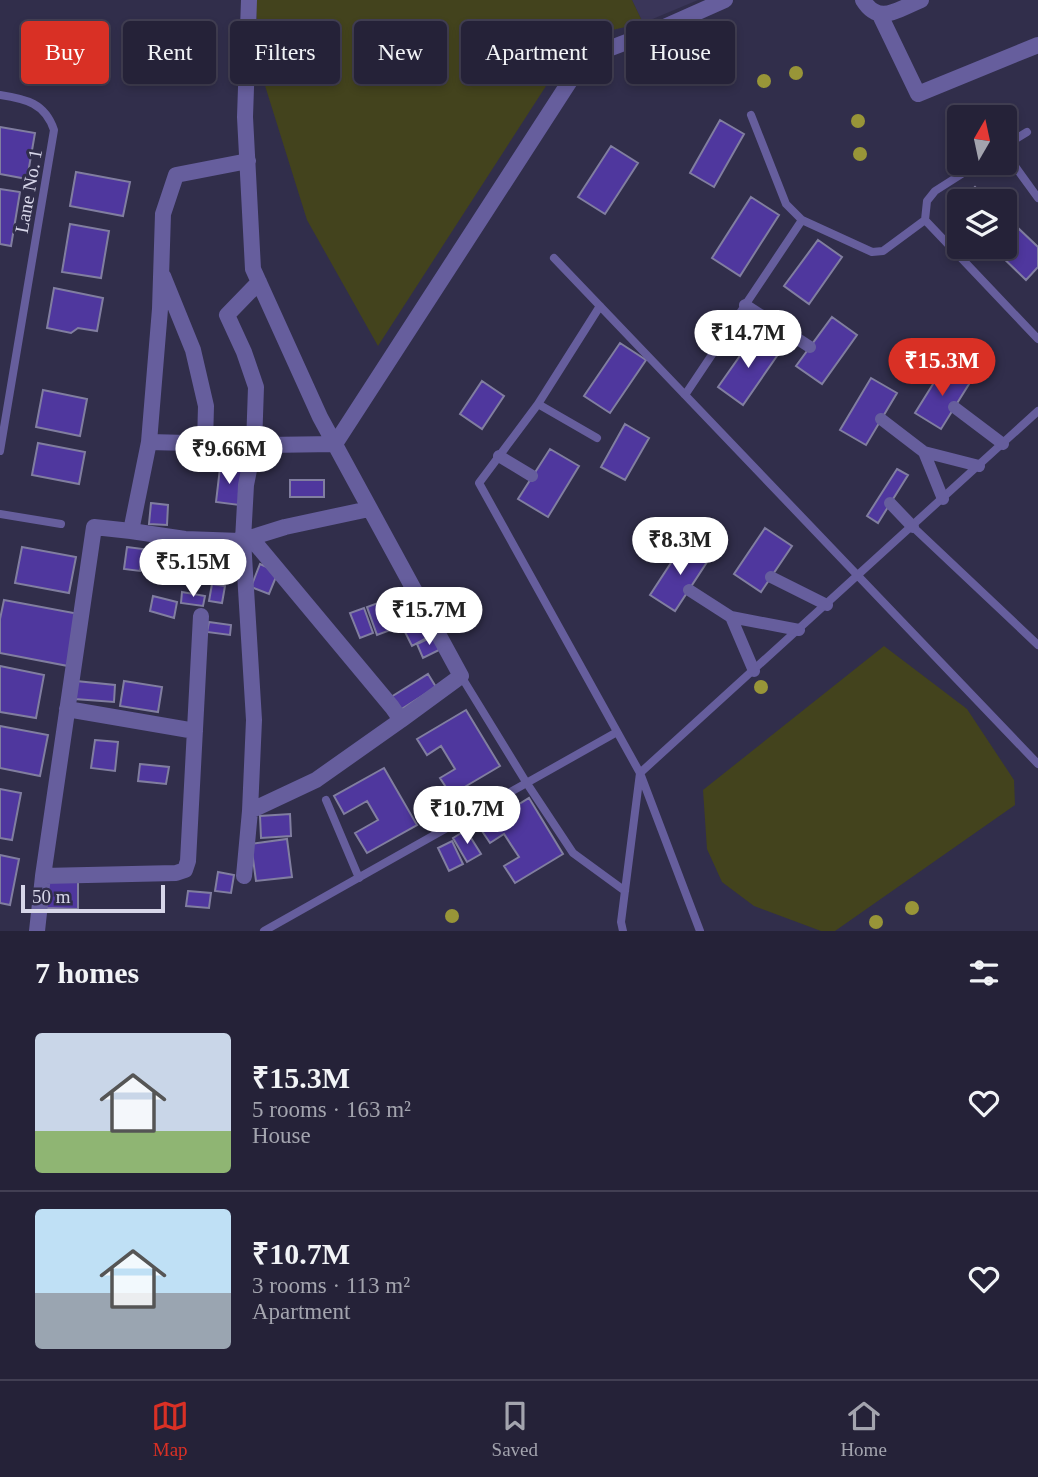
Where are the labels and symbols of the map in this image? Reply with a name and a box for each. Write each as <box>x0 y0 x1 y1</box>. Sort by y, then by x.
north arrow <box>947 105 1017 175</box>
street label: Lane No. 1 <box>11 147 46 235</box>
pin: ₹14.7M <box>691 310 805 370</box>
pin: ₹15.3M <box>885 338 999 398</box>
pin: ₹9.66M <box>172 426 286 486</box>
pin: ₹8.3M <box>631 518 729 577</box>
pin: ₹5.15M <box>136 540 250 599</box>
pin: ₹15.7M <box>372 588 486 647</box>
pin: ₹10.7M <box>410 786 524 846</box>
scale bar <box>21 882 164 914</box>

